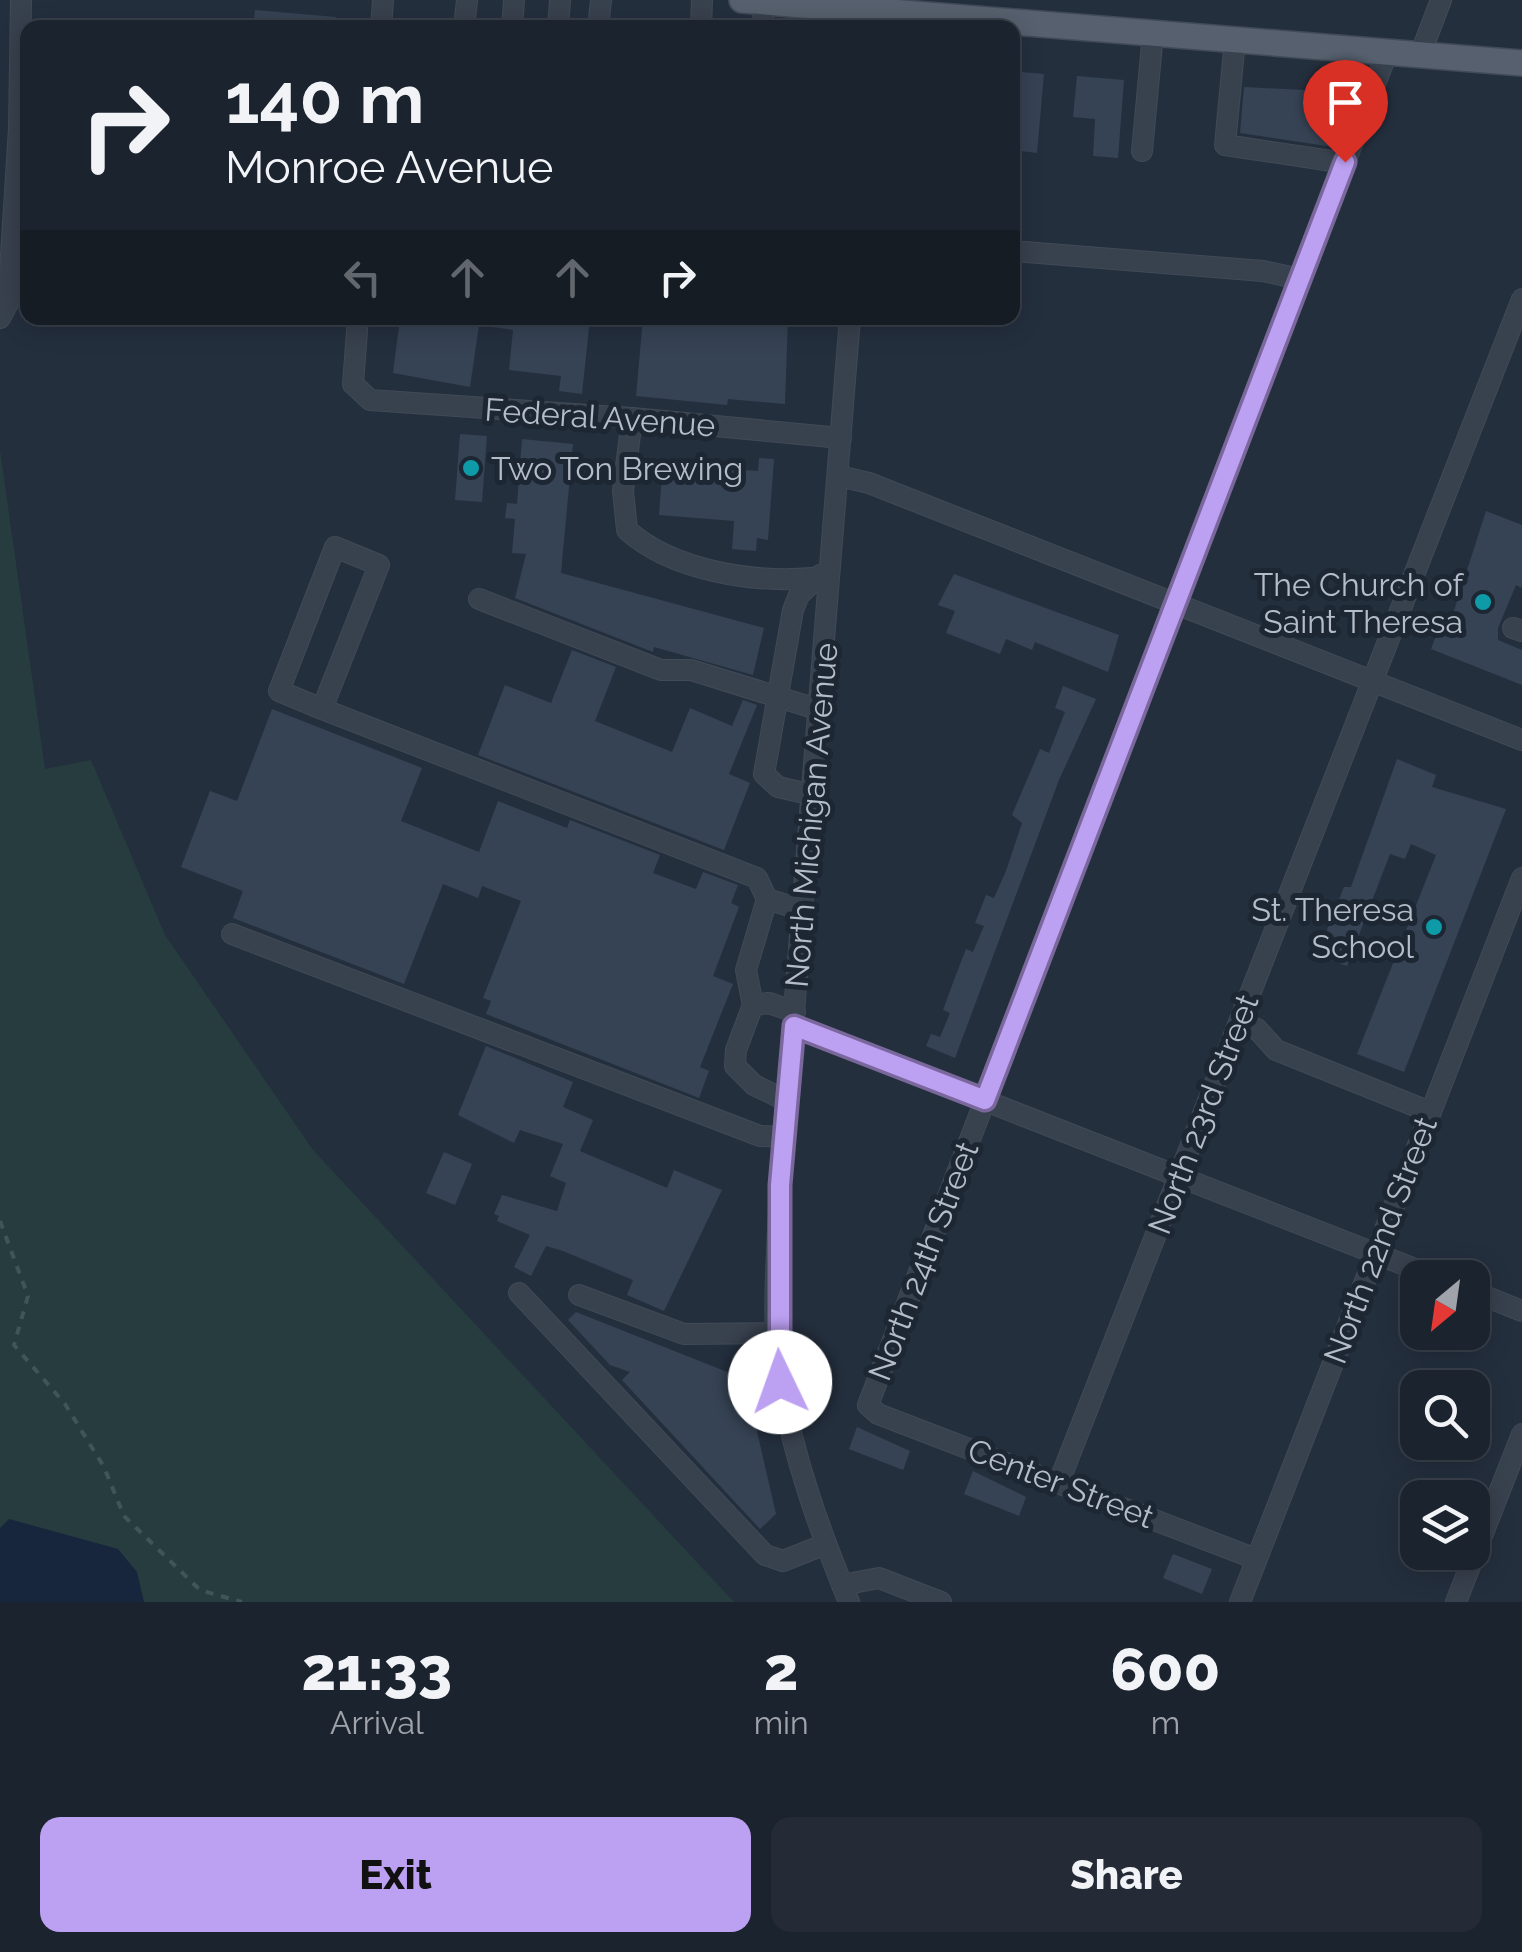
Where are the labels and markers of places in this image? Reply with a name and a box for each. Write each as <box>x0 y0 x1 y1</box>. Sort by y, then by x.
pin <box>1303 60 1388 163</box>
place label: Two Ton Brewing <box>491 450 743 487</box>
marker: Two Ton Brewing <box>460 457 482 479</box>
place label: The Church of Saint Theresa <box>1254 566 1464 640</box>
marker: The Church of Saint Theresa <box>1472 591 1494 613</box>
place label: St. Theresa School <box>1252 891 1414 965</box>
marker: St. Theresa School <box>1423 916 1445 938</box>

